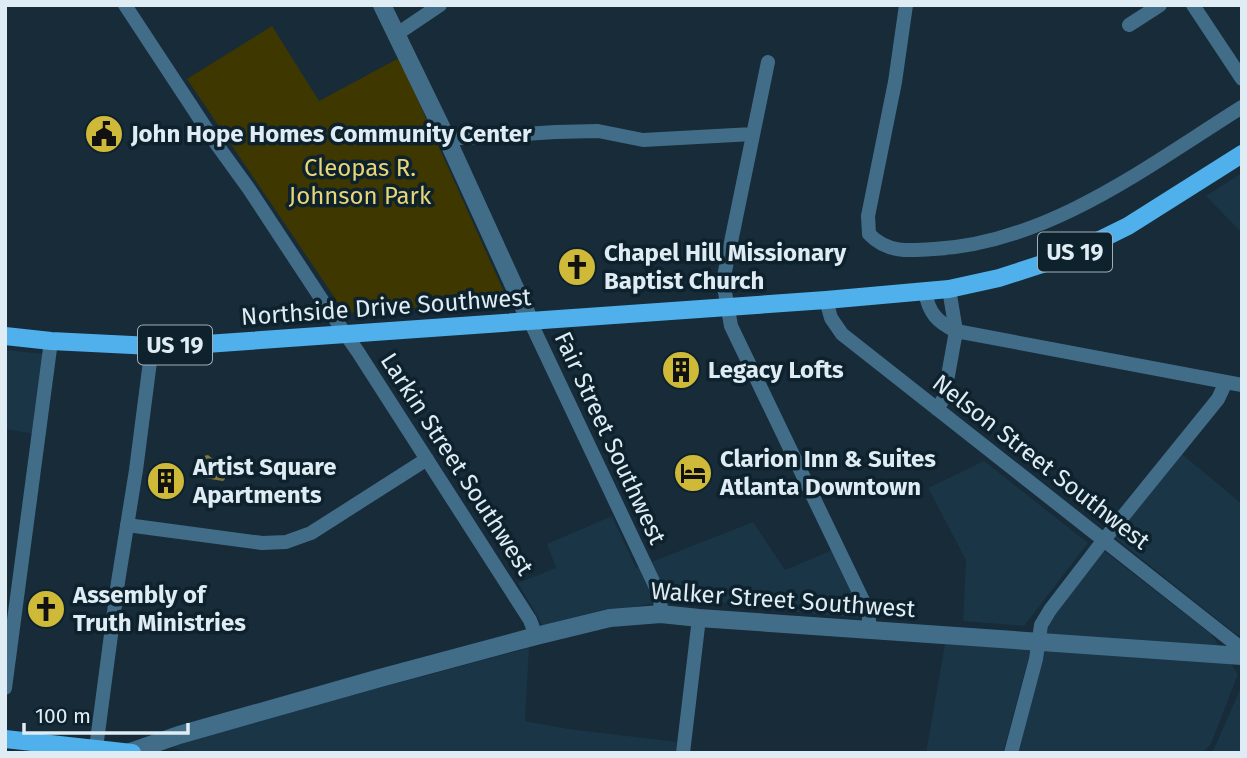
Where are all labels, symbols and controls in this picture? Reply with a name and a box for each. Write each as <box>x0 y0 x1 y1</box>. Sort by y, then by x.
public building icon: John Hope Homes Community Center <box>83 113 125 155</box>
place label: John Hope Homes Community Center <box>130 120 532 148</box>
park label: Cleopas R. Johnson Park <box>289 154 432 210</box>
road number: US 19 <box>1038 232 1112 272</box>
place label: Chapel Hill Missionary Baptist Church <box>604 239 847 295</box>
church icon: Chapel Hill Missionary Baptist Church <box>556 246 598 288</box>
street label: Northside Drive Southwest <box>240 283 532 331</box>
road number: US 19 <box>138 326 212 364</box>
street label: Fair Street Southwest <box>548 327 672 549</box>
street label: Larkin Street Southwest <box>375 348 539 580</box>
building icon: Legacy Lofts <box>660 349 702 391</box>
place label: Legacy Lofts <box>708 356 844 384</box>
street label: Nelson Street Southwest <box>927 369 1155 556</box>
place label: Clarion Inn & Suites Atlanta Downtown <box>719 445 936 501</box>
hotel icon: Clarion Inn & Suites Atlanta Downtown <box>672 452 714 494</box>
place label: Artist Square Apartments <box>192 453 337 509</box>
building icon: Artist Square Apartments <box>145 460 187 502</box>
street label: Walker Street Southwest <box>650 577 917 623</box>
place label: Assembly of Truth Ministries <box>72 581 246 637</box>
church icon: Assembly of Truth Ministries <box>25 588 67 630</box>
scale bar <box>24 692 189 736</box>
text: 100 m <box>35 703 91 729</box>

